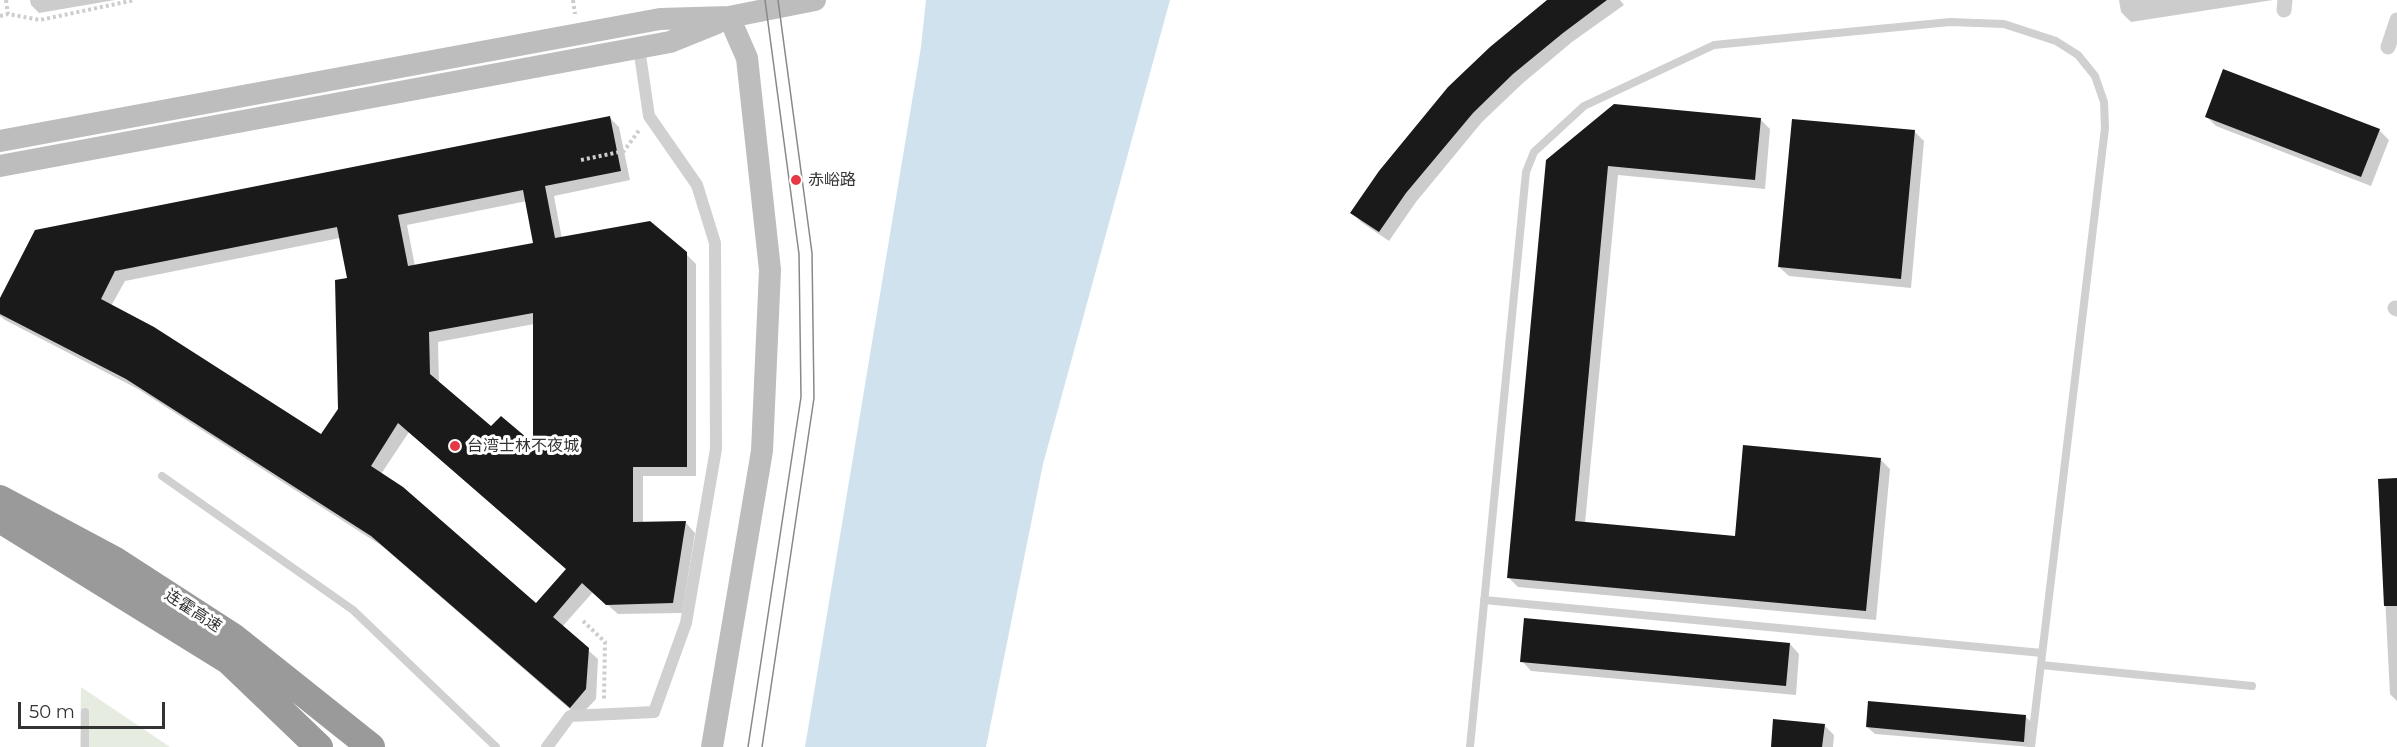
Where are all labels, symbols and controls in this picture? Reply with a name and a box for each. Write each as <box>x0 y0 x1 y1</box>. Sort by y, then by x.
place label: 赤峪路 <box>808 170 856 190</box>
marker: 赤峪路 <box>789 173 803 187</box>
place label: 台湾士林不夜城 <box>467 436 579 456</box>
marker: 台湾士林不夜城 <box>448 439 462 453</box>
street label: 连霍高速 <box>161 586 225 636</box>
scale bar <box>21 690 168 728</box>
text: 50 m <box>29 701 75 723</box>

